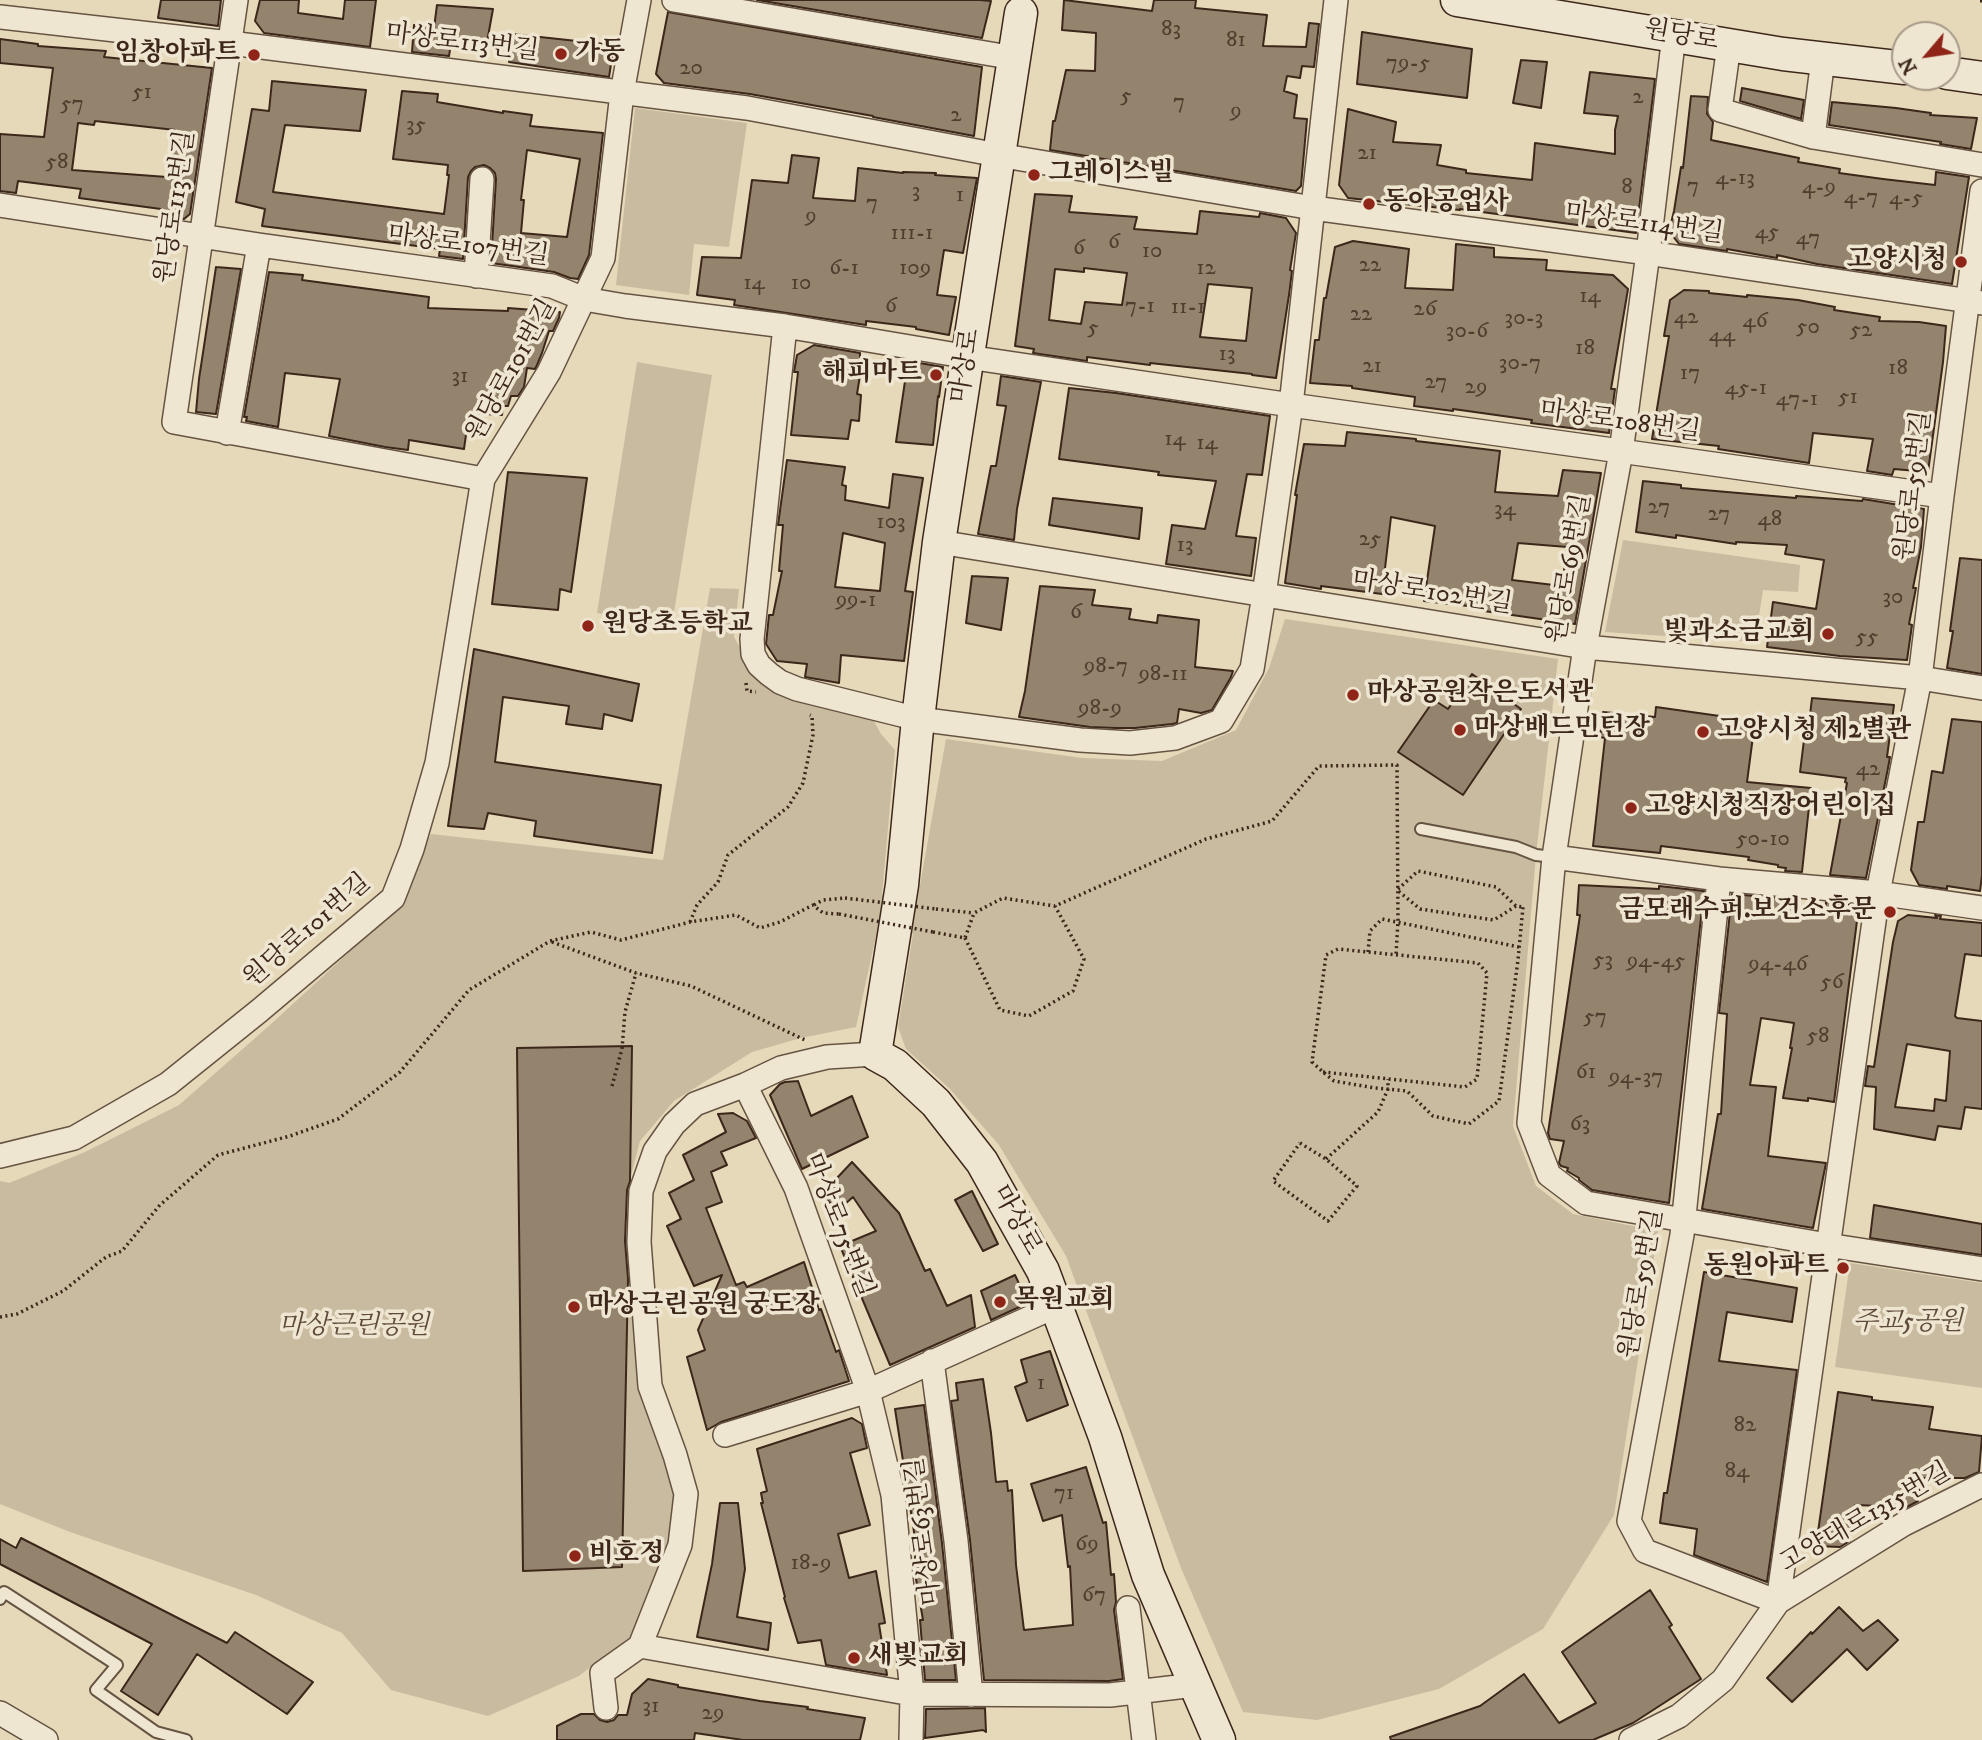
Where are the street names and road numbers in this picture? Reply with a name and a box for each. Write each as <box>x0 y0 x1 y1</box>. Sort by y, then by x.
street label: 원당로 <box>1641 15 1721 59</box>
street label: 마상로113번길 <box>383 19 541 69</box>
street label: 원당로113번길 <box>151 128 203 286</box>
street label: 마상로114번길 <box>1563 198 1725 252</box>
street label: 마상로107번길 <box>385 220 551 274</box>
street label: 원당로101번길 <box>461 294 565 448</box>
street label: 마상로 <box>946 326 988 406</box>
street label: 마상로108번길 <box>1538 396 1702 450</box>
street label: 원당로59번길 <box>1890 409 1940 563</box>
street label: 원당로69번길 <box>1542 491 1600 647</box>
street label: 마상로102번길 <box>1350 566 1514 622</box>
street label: 원당로101번길 <box>238 868 378 996</box>
street label: 마상로75번길 <box>795 1149 879 1303</box>
street label: 마상로 <box>983 1180 1047 1262</box>
street label: 원당로59번길 <box>1614 1207 1672 1361</box>
street label: 마상로63번길 <box>900 1455 950 1607</box>
street label: 고양대로1315번길 <box>1775 1457 1957 1581</box>

